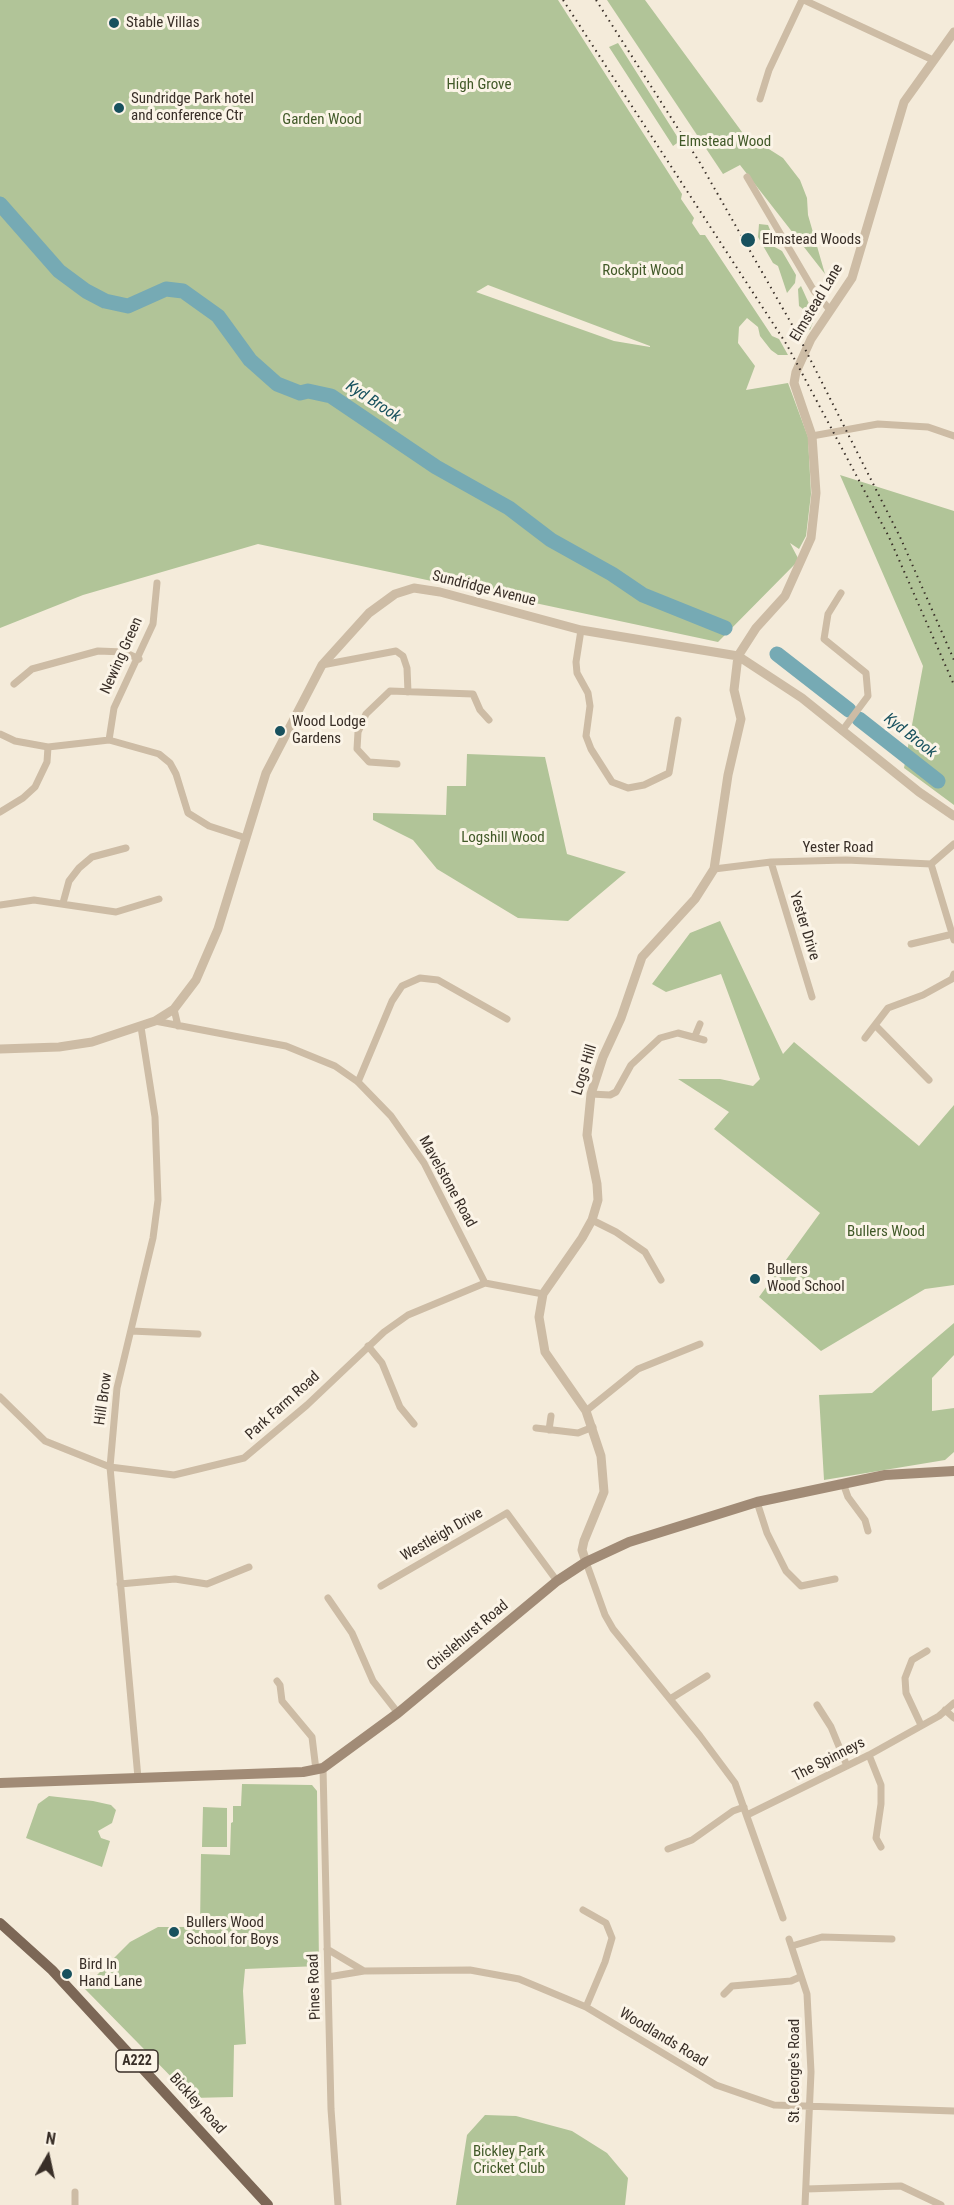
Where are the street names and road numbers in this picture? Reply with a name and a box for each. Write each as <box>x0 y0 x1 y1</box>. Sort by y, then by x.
street label: Elmstead Lane <box>787 261 847 345</box>
street label: Sundridge Avenue <box>430 567 538 611</box>
street label: Newing Green <box>97 615 147 697</box>
street label: Yester Road <box>803 839 873 857</box>
street label: Yester Drive <box>785 890 823 962</box>
street label: Logs Hill <box>569 1043 601 1097</box>
street label: Mavelstone Road <box>414 1133 480 1231</box>
street label: Park Farm Road <box>242 1368 324 1444</box>
street label: Hill Brow <box>91 1372 117 1426</box>
street label: Westleigh Drive <box>398 1504 486 1566</box>
street label: Chislehurst Road <box>424 1597 512 1675</box>
street label: The Spinneys <box>790 1734 868 1786</box>
street label: Pines Road <box>305 1953 325 2021</box>
street label: Woodlands Road <box>616 2005 710 2071</box>
street label: St. George's Road <box>786 2019 804 2123</box>
road number: A222 <box>116 2050 158 2072</box>
street label: Bickley Road <box>165 2070 229 2138</box>

